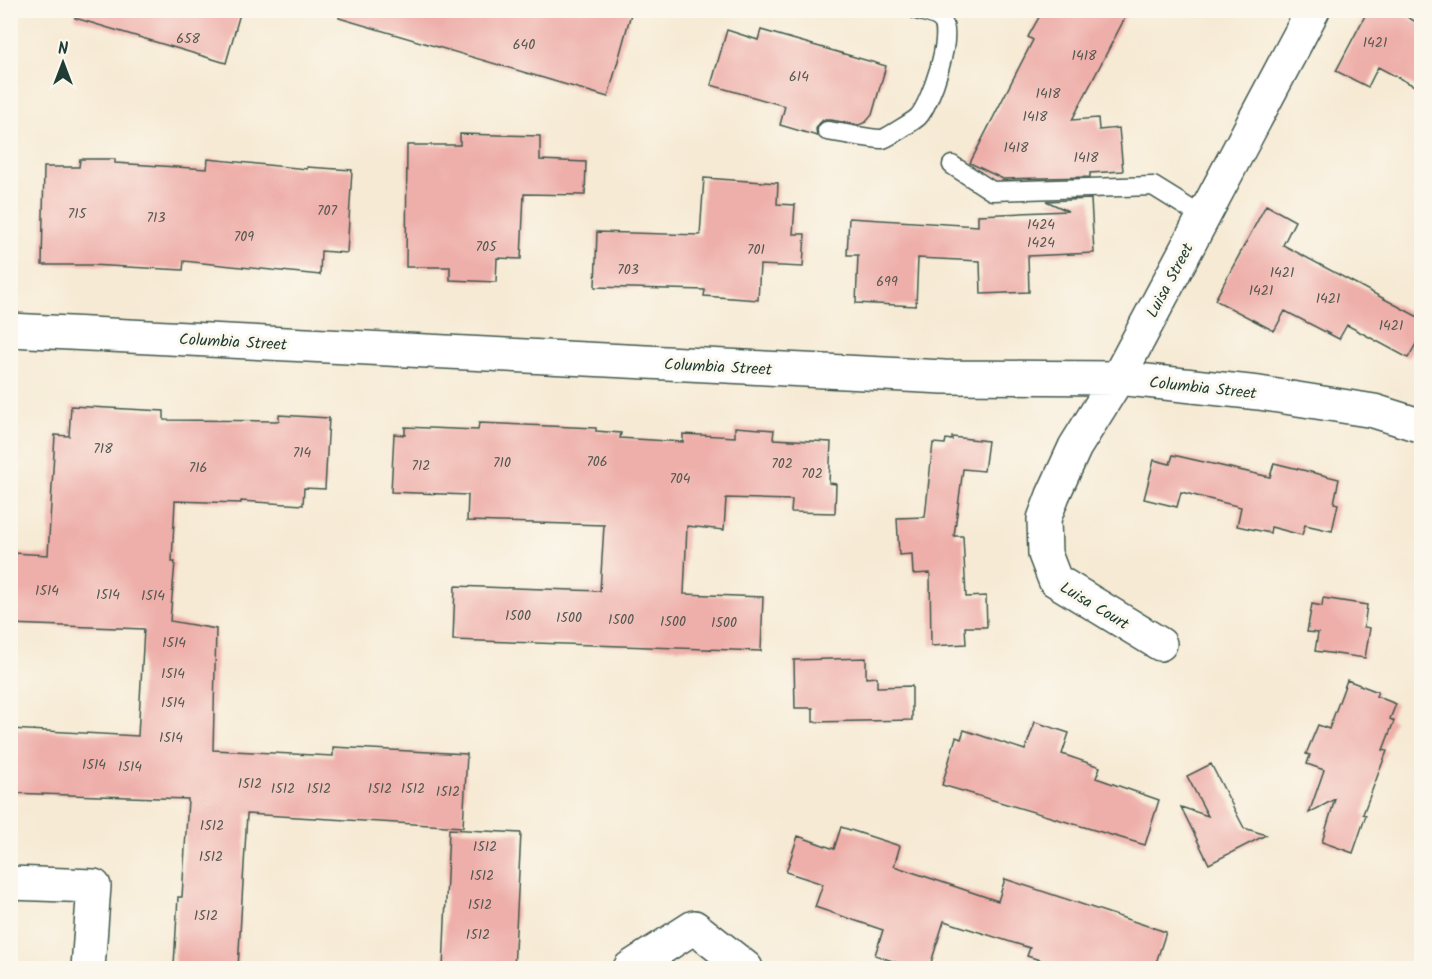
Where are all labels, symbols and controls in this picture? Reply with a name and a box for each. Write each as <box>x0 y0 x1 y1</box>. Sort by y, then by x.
house number: 658 <box>176 28 200 50</box>
house number: 1421 <box>1363 32 1387 54</box>
north arrow <box>33 33 93 93</box>
house number: 640 <box>513 34 535 56</box>
text: N <box>58 37 68 62</box>
house number: 1418 <box>1072 45 1097 67</box>
house number: 614 <box>789 66 809 88</box>
house number: 1418 <box>1036 83 1061 105</box>
house number: 1418 <box>1023 106 1048 128</box>
house number: 1418 <box>1004 137 1029 159</box>
house number: 1418 <box>1074 147 1099 169</box>
house number: 707 <box>317 200 337 222</box>
house number: 715 <box>68 203 88 225</box>
house number: 713 <box>147 207 165 229</box>
house number: 1424 <box>1027 214 1055 236</box>
house number: 709 <box>234 226 254 248</box>
house number: 1424 <box>1027 232 1055 254</box>
house number: 705 <box>476 236 498 258</box>
street label: Luisa Street <box>1140 238 1201 323</box>
house number: 701 <box>747 239 765 261</box>
house number: 703 <box>617 259 639 281</box>
house number: 1421 <box>1270 262 1294 284</box>
house number: 699 <box>876 271 898 293</box>
house number: 1421 <box>1249 280 1273 302</box>
house number: 1421 <box>1316 288 1340 310</box>
house number: 1421 <box>1379 315 1403 337</box>
street label: Columbia Street <box>178 327 288 358</box>
street label: Columbia Street <box>663 352 773 383</box>
street label: Columbia Street <box>1148 370 1259 407</box>
house number: 718 <box>93 438 113 460</box>
house number: 714 <box>293 442 312 464</box>
house number: 706 <box>586 451 608 473</box>
house number: 710 <box>493 452 511 474</box>
house number: 702 <box>771 453 793 475</box>
house number: 712 <box>412 455 430 477</box>
house number: 716 <box>189 457 207 479</box>
house number: 702 <box>801 463 823 485</box>
house number: 704 <box>669 468 691 490</box>
street label: Luisa Court <box>1055 576 1134 637</box>
house number: 1514 <box>35 580 59 602</box>
house number: 1514 <box>96 584 120 606</box>
house number: 1514 <box>141 585 165 607</box>
house number: 1500 <box>505 605 531 627</box>
house number: 1500 <box>556 607 582 629</box>
house number: 1500 <box>608 609 634 631</box>
house number: 1500 <box>660 611 686 633</box>
house number: 1500 <box>711 612 737 634</box>
house number: 1514 <box>162 632 186 654</box>
house number: 1514 <box>161 663 185 685</box>
house number: 1514 <box>161 692 185 714</box>
house number: 1514 <box>159 727 183 749</box>
house number: 1514 <box>82 754 106 776</box>
house number: 1514 <box>118 756 142 778</box>
house number: 1512 <box>238 773 262 795</box>
house number: 1512 <box>271 778 295 800</box>
house number: 1512 <box>307 778 331 800</box>
house number: 1512 <box>368 778 392 800</box>
house number: 1512 <box>401 778 425 800</box>
house number: 1512 <box>436 781 460 803</box>
house number: 1512 <box>200 815 224 837</box>
house number: 1512 <box>473 836 497 858</box>
house number: 1512 <box>199 846 223 868</box>
house number: 1512 <box>470 865 494 887</box>
house number: 1512 <box>468 894 492 916</box>
house number: 1512 <box>194 905 218 927</box>
house number: 1512 <box>466 924 490 946</box>

